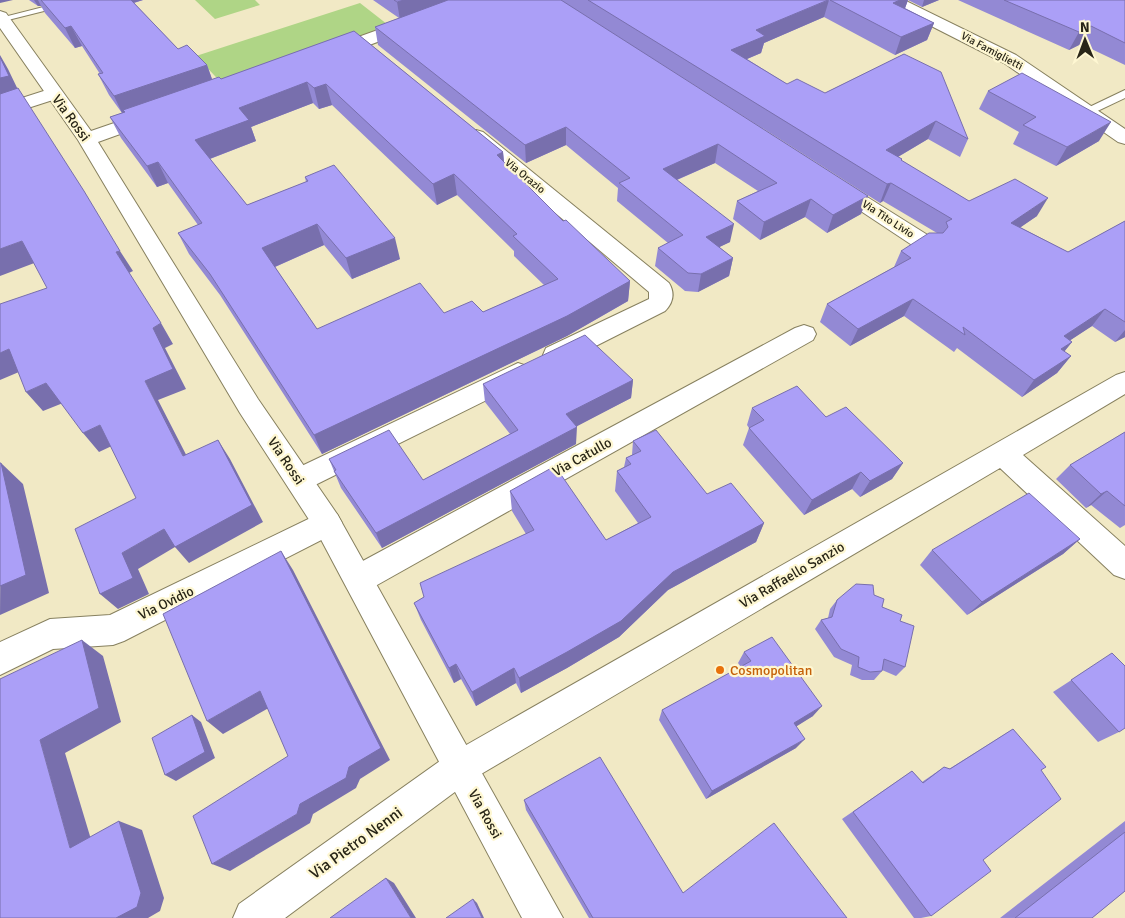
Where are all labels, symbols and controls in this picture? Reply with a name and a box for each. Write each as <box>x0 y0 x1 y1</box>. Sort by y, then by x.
north arrow <box>1060 15 1110 65</box>
text: N <box>1080 19 1090 36</box>
street label: Via Famiglietti <box>959 29 1025 73</box>
street label: Via Rossi <box>48 91 94 145</box>
street label: Via Orazio <box>502 156 548 196</box>
street label: Via Tito Livio <box>860 197 917 241</box>
street label: Via Rossi <box>264 434 308 488</box>
street label: Via Catullo <box>549 434 615 480</box>
street label: Via Raffaello Sanzio <box>736 538 848 612</box>
street label: Via Ovidio <box>135 582 197 624</box>
place label: Cosmopolitan <box>730 662 812 679</box>
marker: Cosmopolitan <box>714 664 726 676</box>
street label: Via Rossi <box>465 786 505 842</box>
street label: Via Pietro Nenni <box>306 802 406 884</box>

